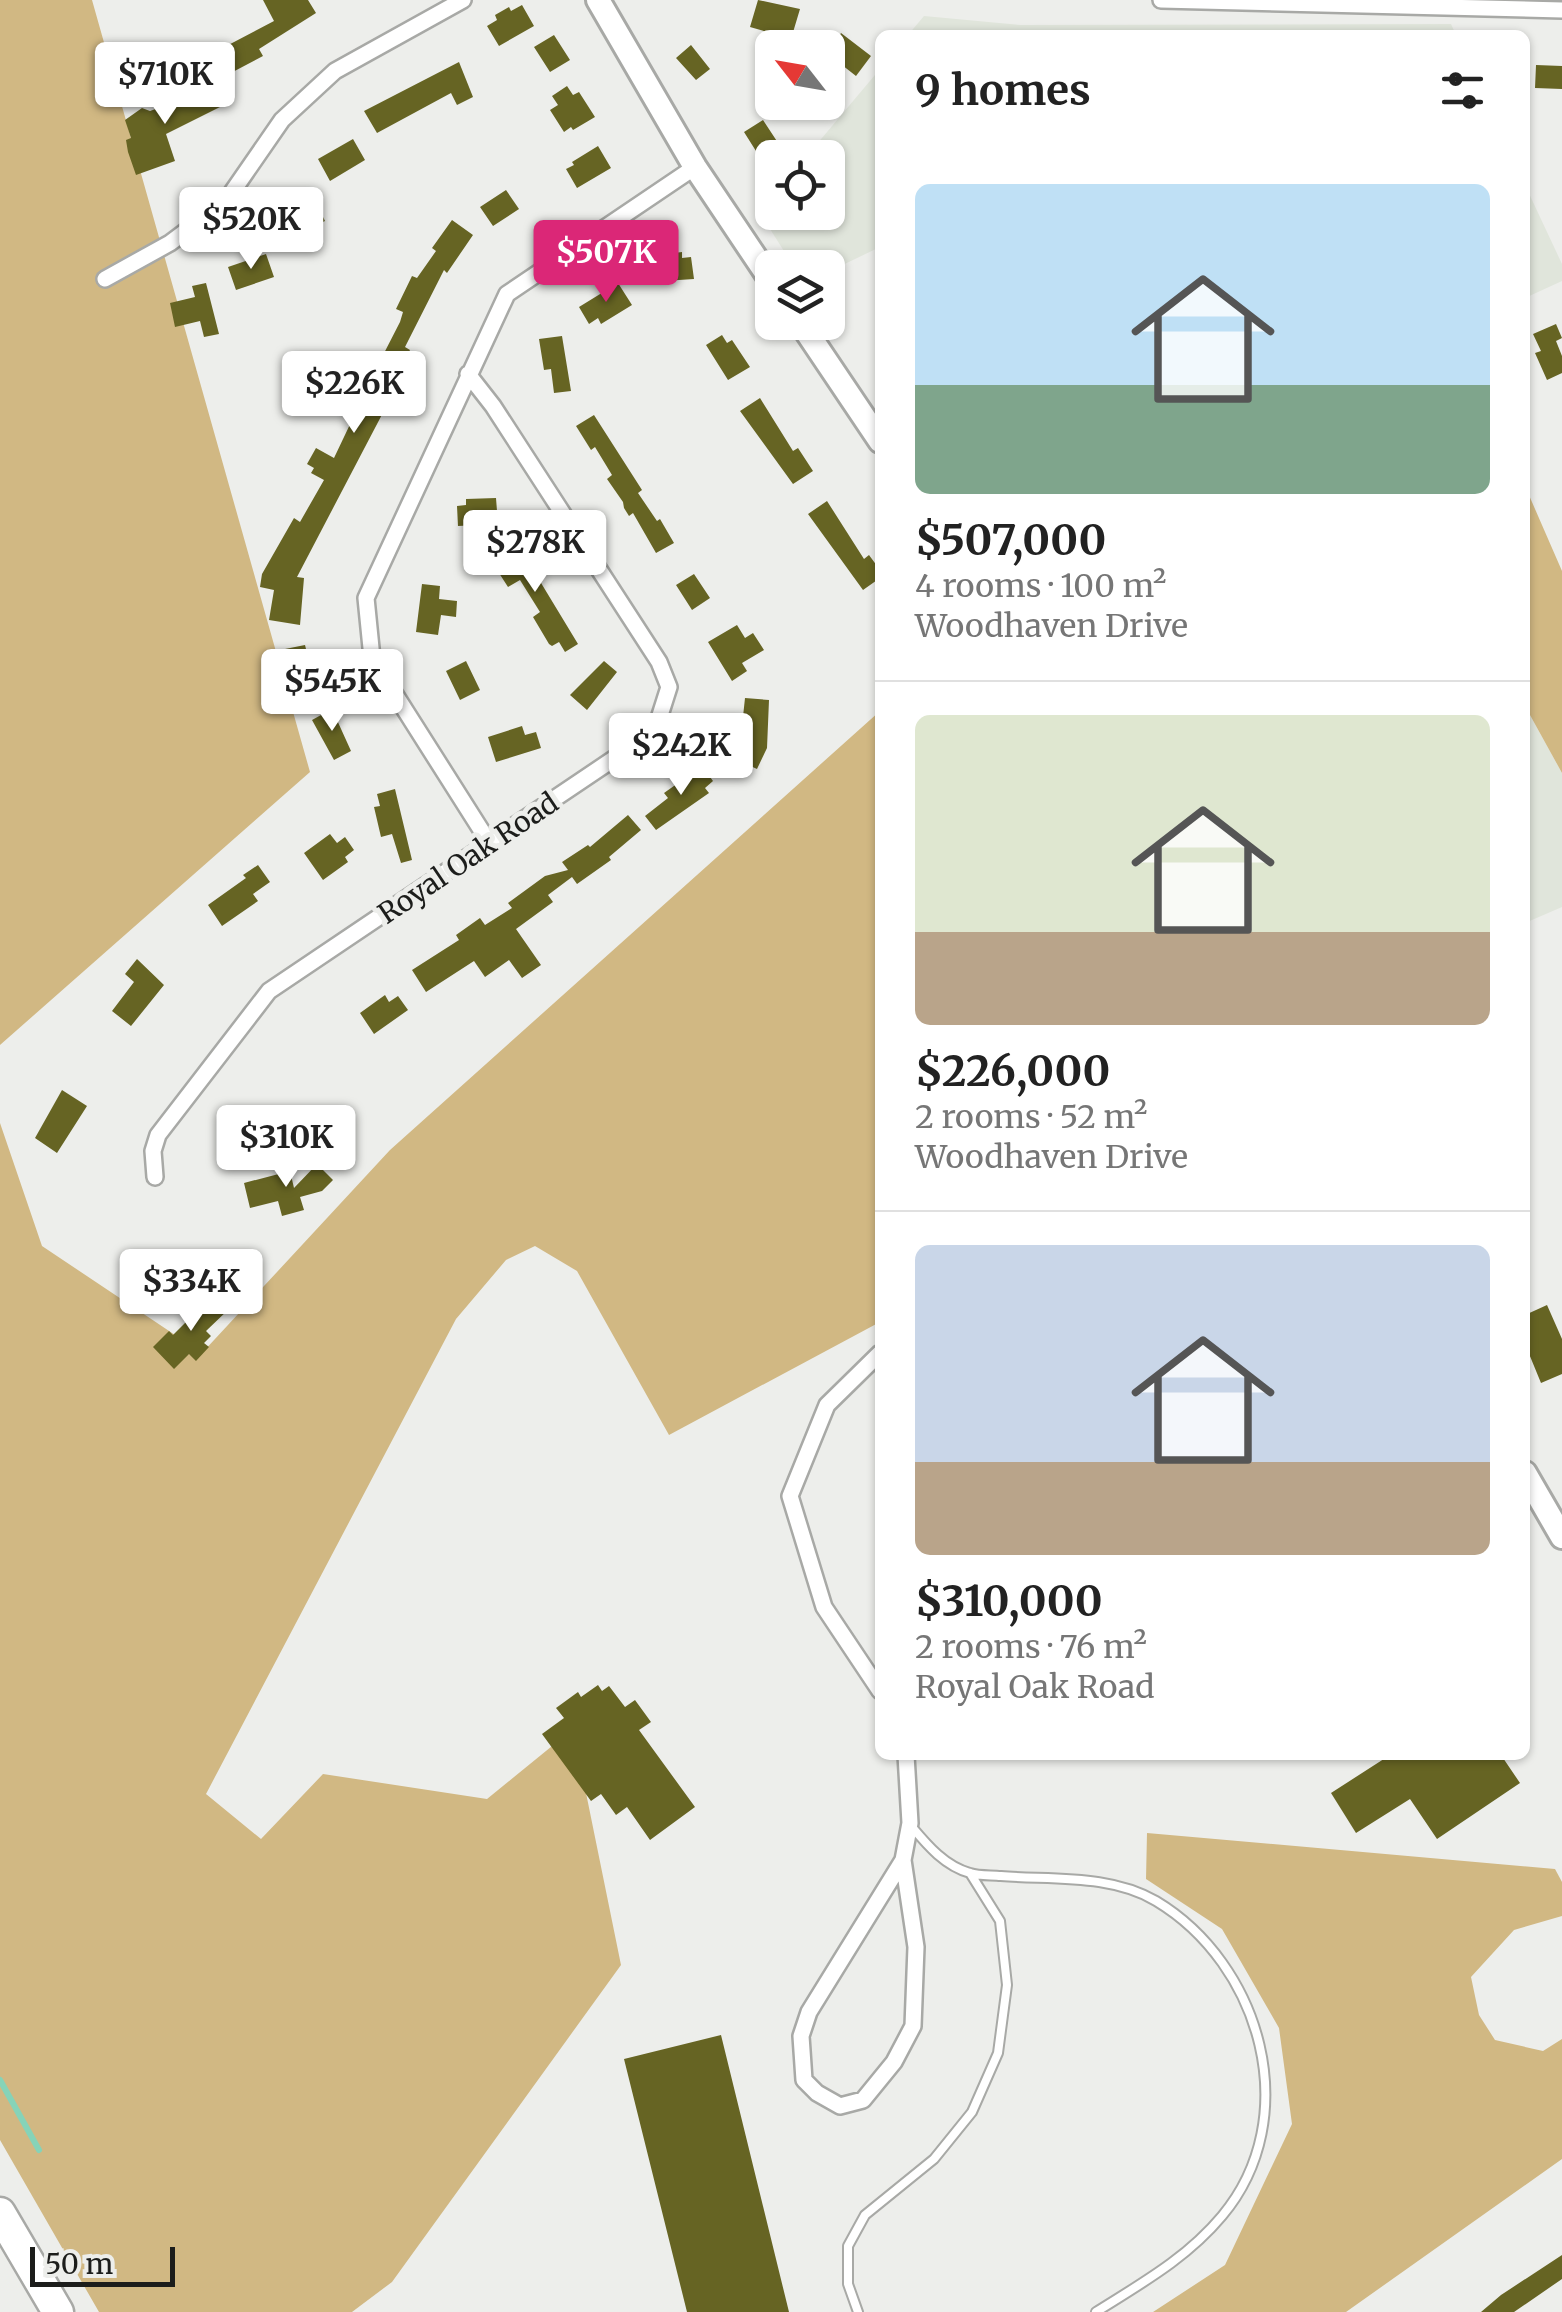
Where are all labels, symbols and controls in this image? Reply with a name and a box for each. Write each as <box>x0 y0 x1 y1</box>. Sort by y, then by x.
north arrow <box>755 30 845 120</box>
map controls <box>755 30 845 340</box>
pin: $710K <box>95 42 235 127</box>
text: $710K <box>117 54 213 94</box>
icon: filters <box>1435 63 1490 118</box>
text: 9 homes <box>915 64 1091 116</box>
button: locate <box>755 140 845 230</box>
pin: $520K <box>181 187 321 272</box>
text: $520K <box>201 199 301 239</box>
pin: $507K <box>536 220 676 305</box>
text: $507K <box>556 232 656 272</box>
icon: home <box>1113 249 1293 429</box>
button: layers <box>755 250 845 340</box>
pin: $226K <box>284 351 424 436</box>
text: $226K <box>304 363 404 403</box>
pin: $278K <box>465 510 605 595</box>
text: $507,000 <box>915 514 1106 566</box>
text: $278K <box>485 522 585 562</box>
text: 4 rooms · 100 m² <box>915 566 1166 606</box>
text: Woodhaven Drive <box>915 606 1188 646</box>
pin: $545K <box>262 649 402 734</box>
text: $545K <box>283 661 381 701</box>
pin: $242K <box>611 713 751 798</box>
text: $242K <box>631 725 731 765</box>
icon: home <box>1113 780 1293 960</box>
street label: Royal Oak Road <box>371 784 565 932</box>
text: $226,000 <box>915 1045 1110 1097</box>
text: 2 rooms · 52 m² <box>915 1097 1147 1137</box>
pin: $310K <box>216 1105 356 1190</box>
text: $310K <box>239 1117 333 1157</box>
text: Woodhaven Drive <box>915 1137 1188 1177</box>
pin: $334K <box>121 1249 261 1334</box>
text: $334K <box>142 1261 240 1301</box>
icon: home <box>1113 1310 1293 1490</box>
text: $310,000 <box>915 1575 1103 1627</box>
text: 2 rooms · 76 m² <box>915 1627 1147 1667</box>
text: Royal Oak Road <box>915 1667 1154 1707</box>
scale bar <box>30 2242 175 2286</box>
text: 50 m <box>45 2246 113 2282</box>

